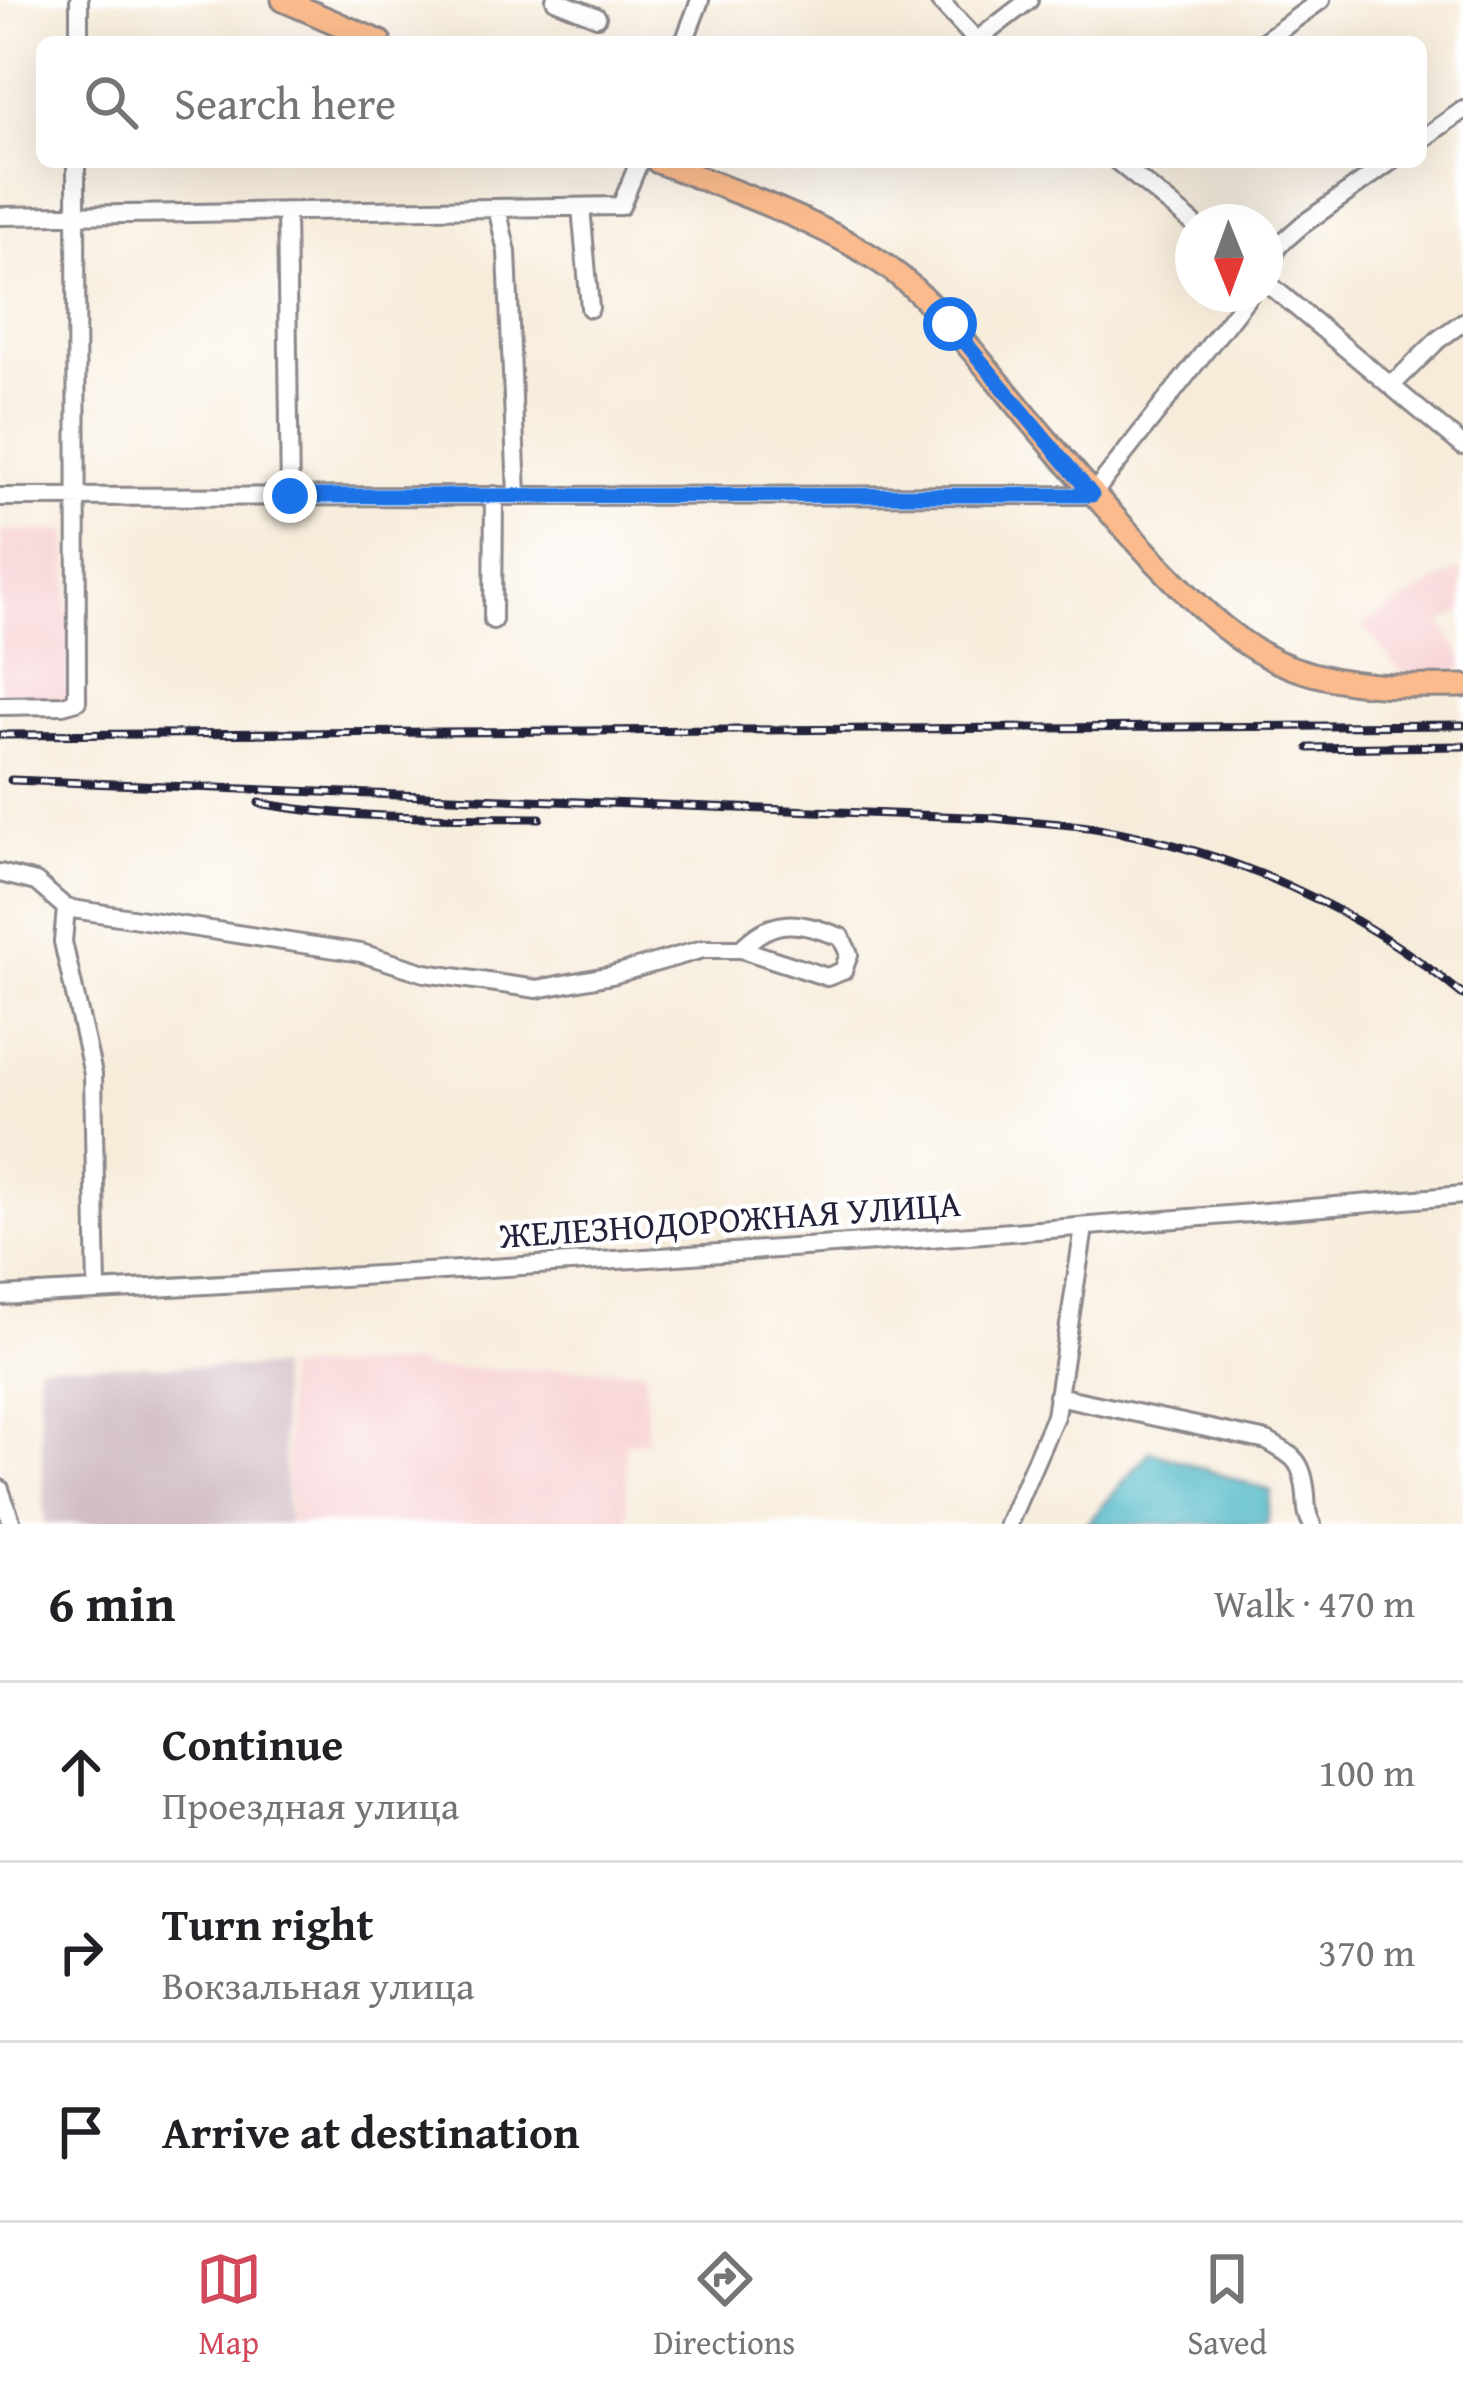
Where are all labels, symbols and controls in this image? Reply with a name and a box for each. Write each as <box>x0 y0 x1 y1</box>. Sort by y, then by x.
search box <box>36 36 1427 168</box>
icon: search <box>78 69 144 135</box>
text: Search here <box>174 70 396 135</box>
north arrow <box>1175 204 1283 312</box>
route start <box>923 297 977 351</box>
route end <box>263 469 317 523</box>
street label: ЖЕЛЕЗНОДОРОЖНАЯ УЛИЦА <box>496 1176 963 1261</box>
text: 6 min <box>48 1565 175 1640</box>
text: Walk · 470 m <box>1214 1574 1415 1631</box>
text: Continue <box>162 1711 343 1776</box>
icon: ahead <box>48 1739 114 1805</box>
text: 100 m <box>1318 1743 1415 1800</box>
text: Проездная улица <box>162 1776 459 1833</box>
text: Turn right <box>162 1891 374 1956</box>
icon: right <box>48 1919 114 1985</box>
text: 370 m <box>1318 1923 1415 1980</box>
text: Вокзальная улица <box>162 1956 475 2013</box>
icon: arrive <box>48 2099 114 2165</box>
text: Arrive at destination <box>162 2099 580 2164</box>
tab: Map <box>196 2246 262 2366</box>
tab: Directions <box>654 2246 795 2366</box>
tab: Saved <box>1187 2246 1267 2366</box>

